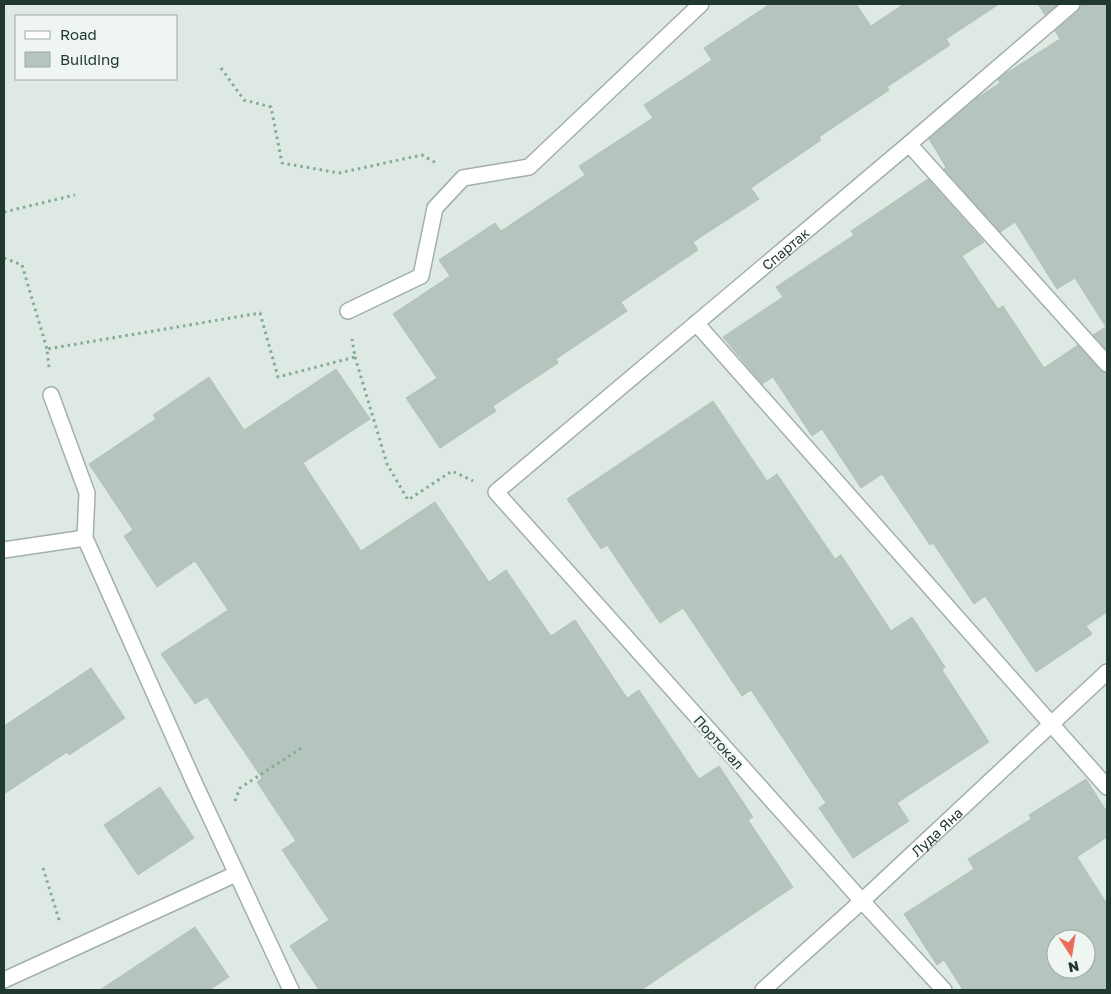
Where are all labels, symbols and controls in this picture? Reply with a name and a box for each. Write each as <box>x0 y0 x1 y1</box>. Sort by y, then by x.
legend <box>15 15 178 80</box>
text: Road <box>60 25 97 43</box>
text: Building <box>60 50 120 68</box>
street label: Спартак <box>758 224 812 273</box>
street label: Портокал <box>690 712 748 772</box>
street label: Луда Яна <box>907 804 965 859</box>
north arrow <box>1046 929 1096 979</box>
text: N <box>1067 958 1081 977</box>

